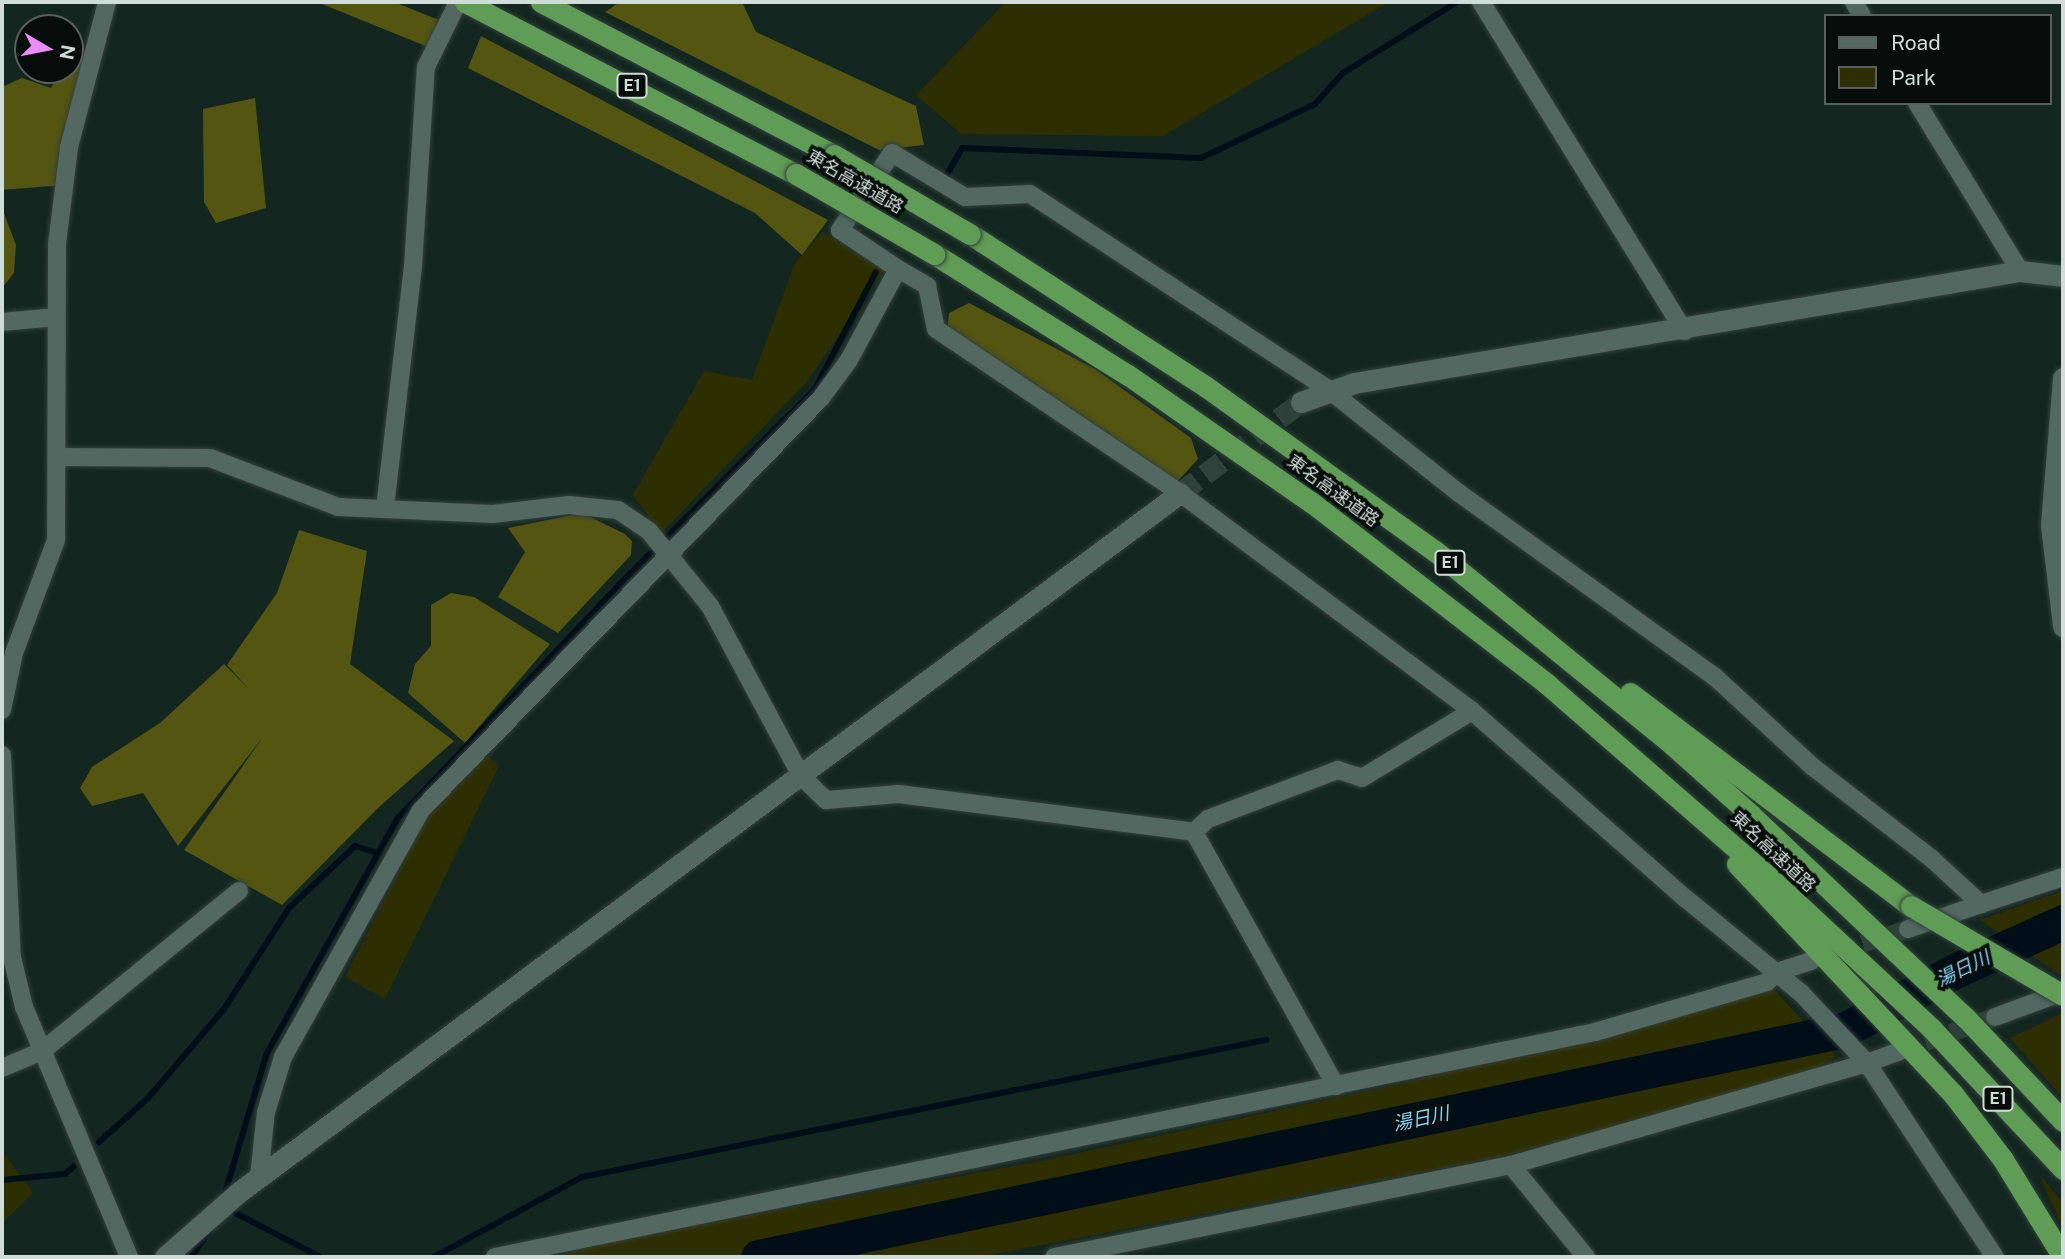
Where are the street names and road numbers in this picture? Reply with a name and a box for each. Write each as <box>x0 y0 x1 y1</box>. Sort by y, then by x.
road number: E1 <box>616 74 648 99</box>
street label: 東名高速道路 <box>803 146 907 218</box>
street label: 東名高速道路 <box>1283 451 1383 531</box>
road number: E1 <box>1434 550 1466 576</box>
street label: 東名高速道路 <box>1726 807 1820 897</box>
road number: E1 <box>1982 1086 2014 1112</box>

